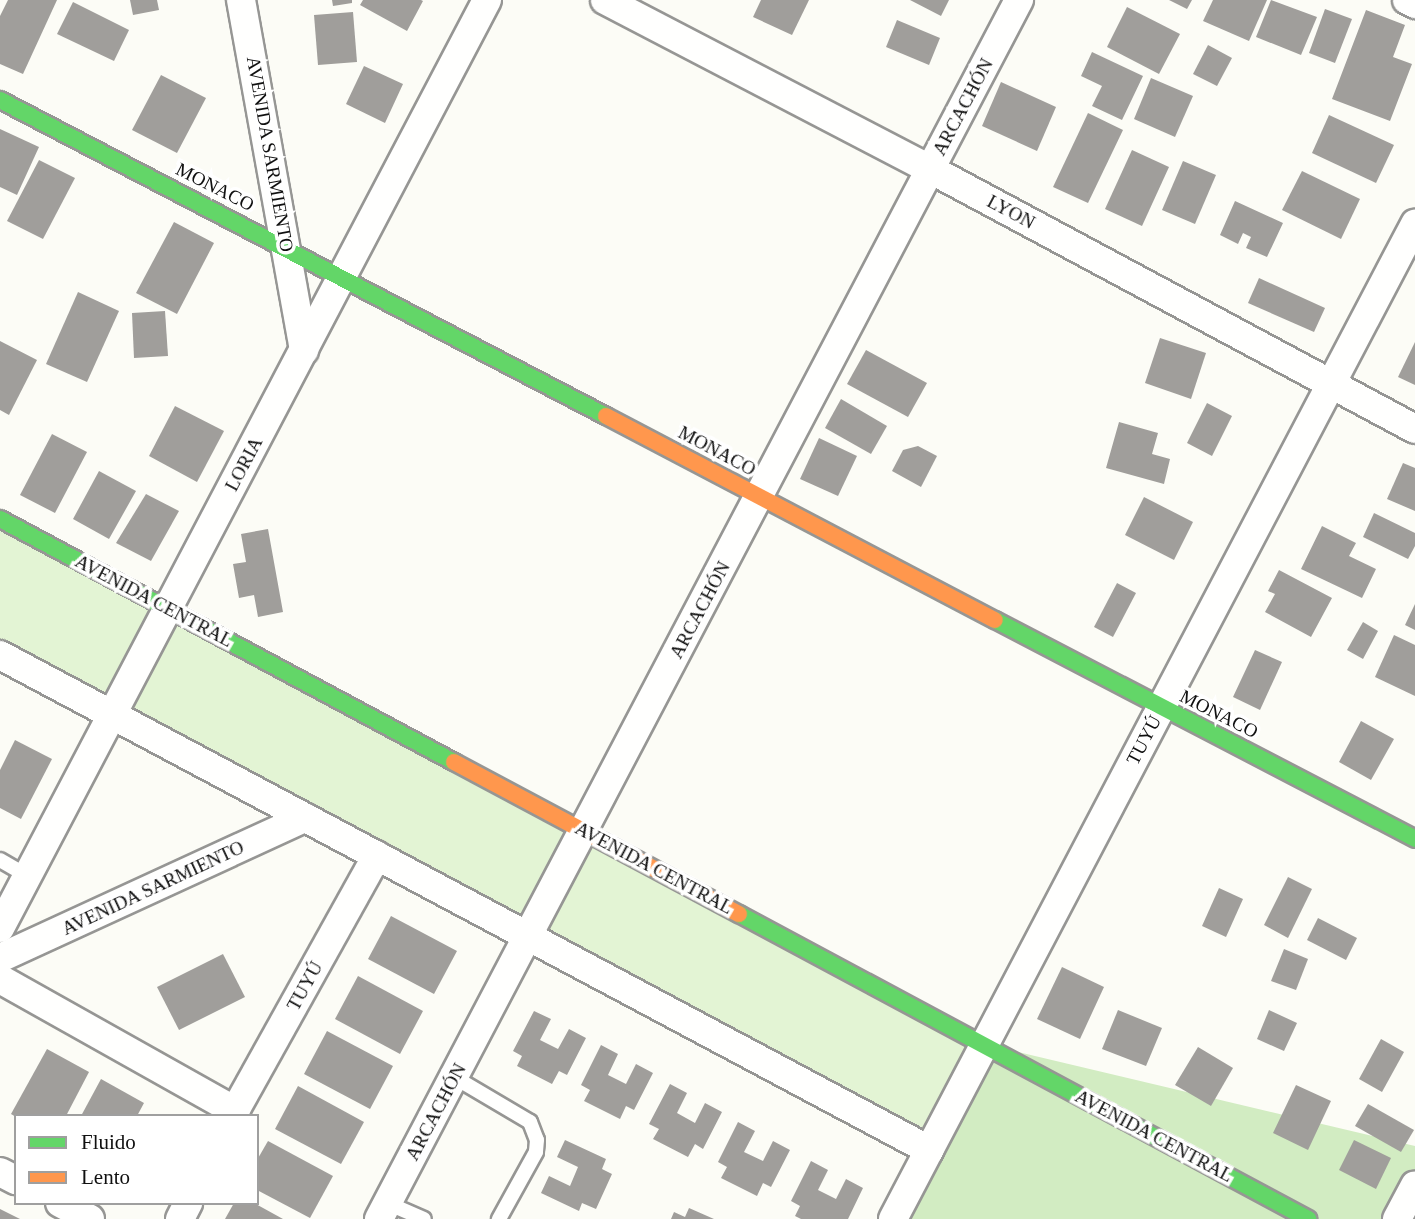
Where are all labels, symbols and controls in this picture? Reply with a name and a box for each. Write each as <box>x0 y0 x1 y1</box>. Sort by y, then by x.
street label: AVENIDA SARMIENTO <box>241 54 299 254</box>
street label: ARCACHÓN <box>928 55 998 159</box>
street label: MONACO <box>172 158 258 216</box>
street label: LYON <box>983 190 1039 234</box>
street label: MONACO <box>674 421 760 481</box>
street label: LORIA <box>220 433 268 495</box>
street label: AVENIDA CENTRAL <box>71 550 237 652</box>
street label: ARCACHÓN <box>665 558 735 662</box>
street label: MONACO <box>1176 685 1262 743</box>
street label: TUYÚ <box>1122 711 1166 769</box>
street label: AVENIDA CENTRAL <box>571 817 737 919</box>
street label: AVENIDA SARMIENTO <box>58 836 248 940</box>
street label: TUYÚ <box>282 957 328 1015</box>
street label: ARCACHÓN <box>401 1060 471 1164</box>
street label: AVENIDA CENTRAL <box>1071 1085 1237 1187</box>
legend <box>14 1114 259 1205</box>
text: Fluido <box>81 1130 136 1154</box>
text: Lento <box>81 1165 130 1189</box>

